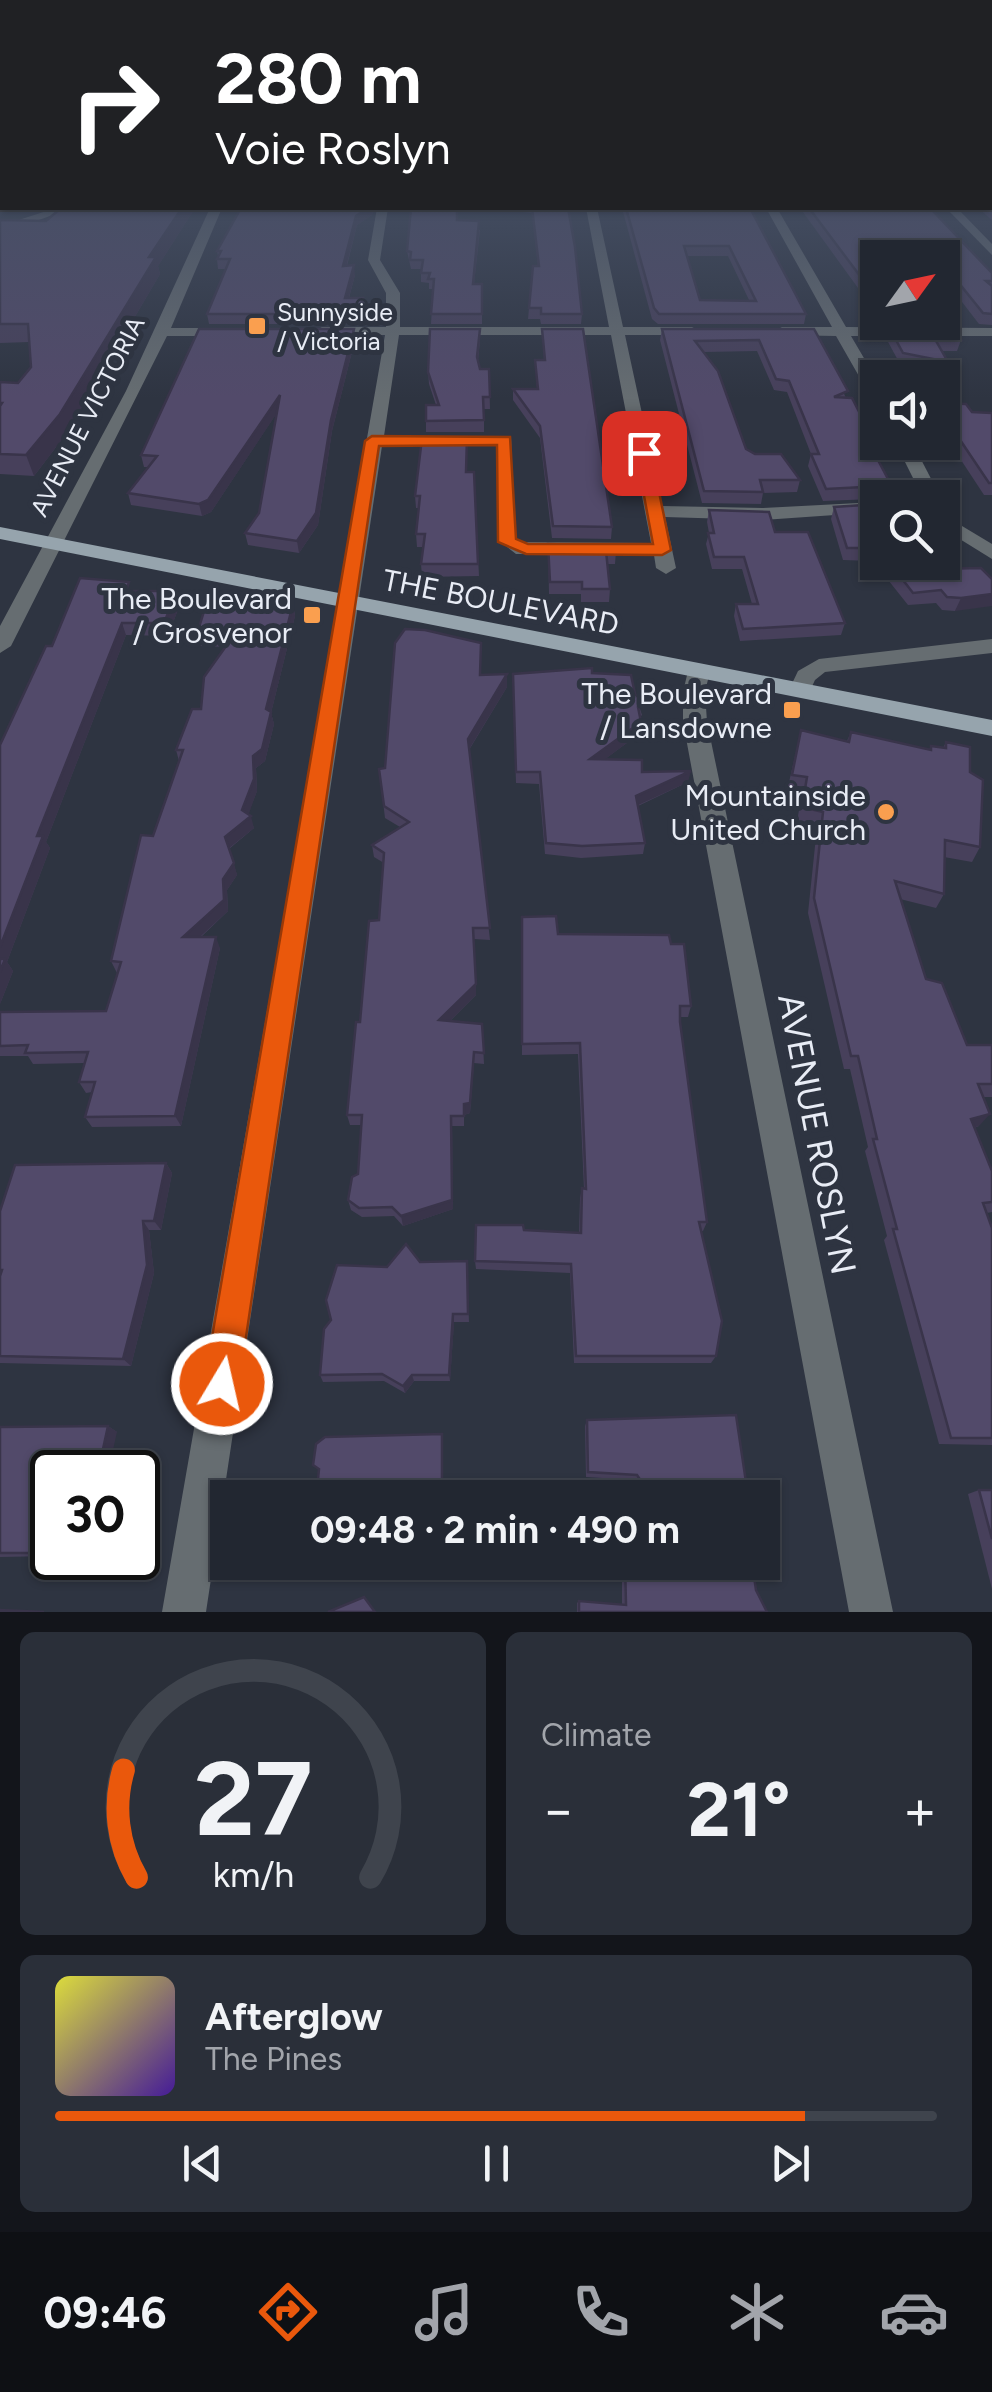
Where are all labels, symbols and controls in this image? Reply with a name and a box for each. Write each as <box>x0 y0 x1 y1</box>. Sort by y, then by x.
text: 280 m <box>215 36 421 121</box>
icon: right <box>50 40 180 170</box>
text: Voie Roslyn <box>215 121 451 175</box>
north arrow <box>860 240 960 340</box>
map controls <box>860 240 960 580</box>
place label: Sunnyside / Victoria <box>277 297 393 356</box>
street label: AVENUE VICTORIA <box>24 311 150 521</box>
marker: Sunnyside / Victoria <box>246 315 268 337</box>
button: sound <box>860 360 960 460</box>
pin <box>602 411 687 496</box>
icon: arrive <box>617 426 672 481</box>
button: search <box>860 480 960 580</box>
street label: THE BOULEVARD <box>380 561 622 643</box>
place label: The Boulevard / Grosvenor <box>102 580 292 651</box>
marker: The Boulevard / Grosvenor <box>301 604 323 626</box>
place label: The Boulevard / Lansdowne <box>582 675 772 746</box>
marker: The Boulevard / Lansdowne <box>781 699 803 721</box>
place label: Mountainside United Church <box>670 777 866 848</box>
marker: Mountainside United Church <box>875 801 897 823</box>
street label: AVENUE ROSLYN <box>769 990 865 1278</box>
position arrow <box>170 1332 274 1436</box>
speed limit sign: 30 <box>30 1450 160 1580</box>
text: 09:48 · 2 min · 490 m <box>310 1507 680 1553</box>
text: Climate <box>541 1716 652 1754</box>
text: 27 <box>194 1736 312 1861</box>
text: 21° <box>687 1765 791 1855</box>
text: − <box>541 1777 575 1843</box>
text: + <box>903 1777 937 1843</box>
text: km/h <box>212 1853 294 1896</box>
text: Afterglow <box>205 1994 383 2040</box>
text: The Pines <box>205 2040 342 2078</box>
icon: previous <box>175 2136 230 2191</box>
icon: pause <box>469 2136 524 2191</box>
icon: next <box>763 2136 818 2191</box>
icon: directions <box>253 2277 323 2347</box>
icon: music <box>409 2277 479 2347</box>
icon: phone <box>566 2277 636 2347</box>
icon: climate <box>722 2277 792 2347</box>
icon: car <box>879 2277 949 2347</box>
text: 09:46 <box>43 2285 167 2339</box>

